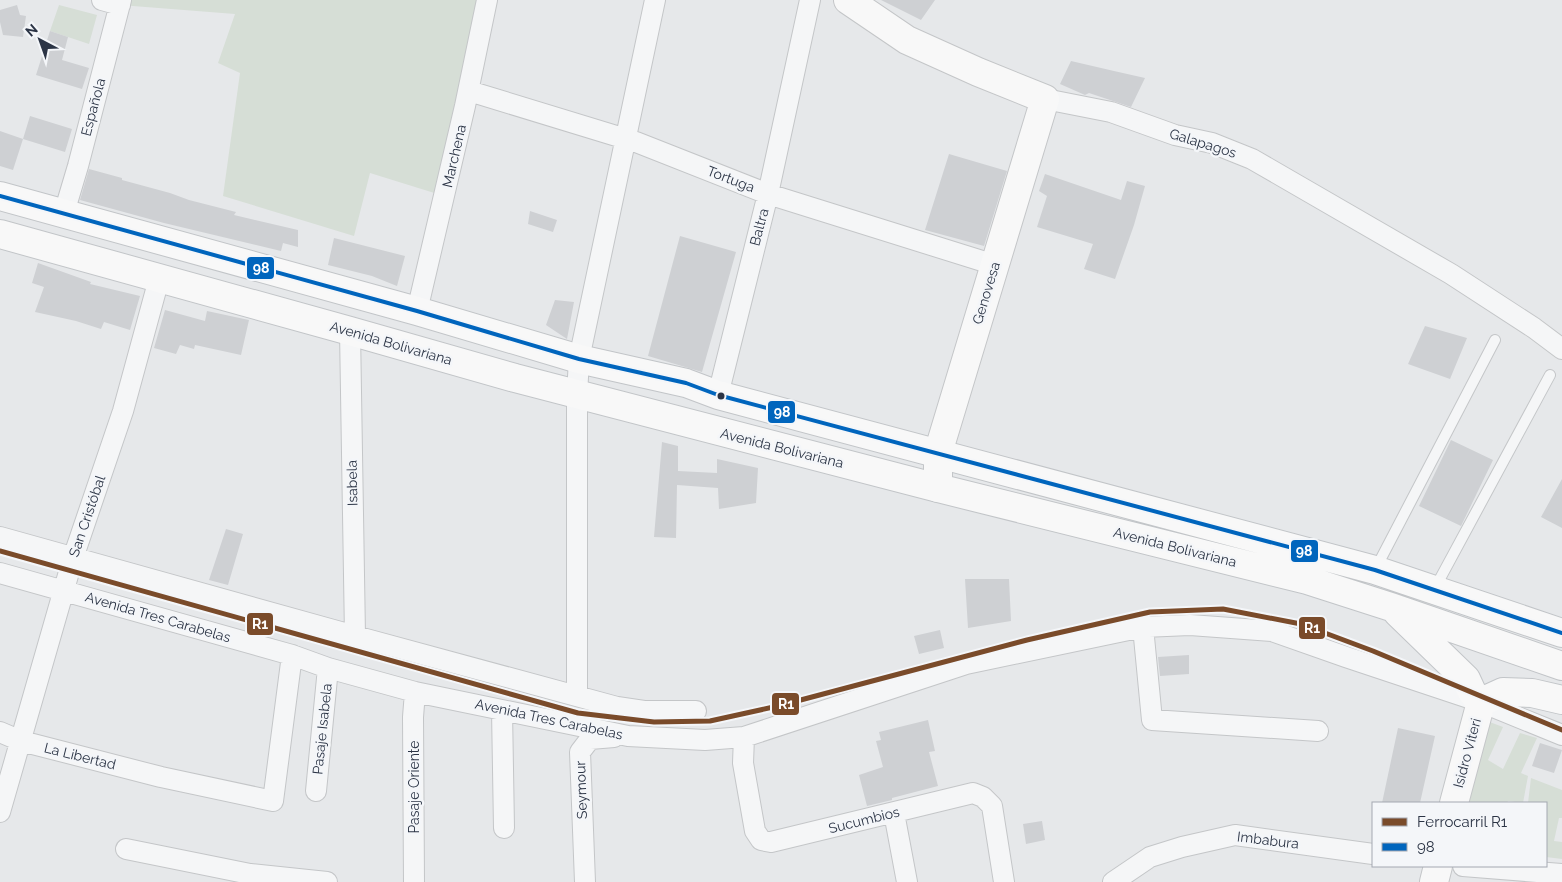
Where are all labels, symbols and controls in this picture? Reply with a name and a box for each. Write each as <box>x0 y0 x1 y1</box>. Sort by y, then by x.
north arrow <box>15 15 65 65</box>
text: N <box>22 21 41 40</box>
street label: Española <box>78 76 108 138</box>
street label: Marchena <box>439 123 469 189</box>
street label: Galapagos <box>1168 125 1239 161</box>
street label: Tortuga <box>705 163 757 195</box>
street label: Baltra <box>746 207 772 247</box>
line badge: 98 <box>246 256 275 280</box>
text: 98 <box>253 260 269 276</box>
street label: Genovesa <box>969 260 1003 326</box>
street label: Avenida Bolivariana <box>328 318 454 368</box>
unlabelled marker <box>716 391 726 401</box>
line badge: 98 <box>767 400 796 424</box>
text: 98 <box>774 404 790 420</box>
street label: Avenida Bolivariana <box>719 425 845 471</box>
street label: Isabela <box>344 460 360 506</box>
street label: San Cristóbal <box>66 473 108 559</box>
street label: Avenida Bolivariana <box>1112 524 1238 570</box>
line badge: 98 <box>1290 539 1319 563</box>
text: 98 <box>1296 543 1312 559</box>
street label: Avenida Tres Carabelas <box>83 589 233 645</box>
line badge: R1 <box>246 612 274 636</box>
text: R1 <box>252 616 268 632</box>
line badge: R1 <box>1298 616 1326 640</box>
text: R1 <box>1304 620 1320 636</box>
street label: Pasaje Isabela <box>309 683 335 775</box>
line badge: R1 <box>771 692 800 716</box>
street label: Avenida Tres Carabelas <box>474 696 624 743</box>
text: R1 <box>778 696 794 712</box>
street label: Isidro Viteri <box>1450 716 1484 790</box>
street label: La Libertad <box>42 739 118 773</box>
street label: Pasaje Oriente <box>406 740 422 834</box>
street label: Seymour <box>572 760 590 820</box>
legend <box>1372 802 1547 867</box>
street label: Sucumbios <box>827 803 901 837</box>
text: Ferrocarril R1 <box>1417 813 1508 831</box>
street label: Imbabura <box>1236 828 1300 852</box>
text: 98 <box>1417 838 1435 856</box>

